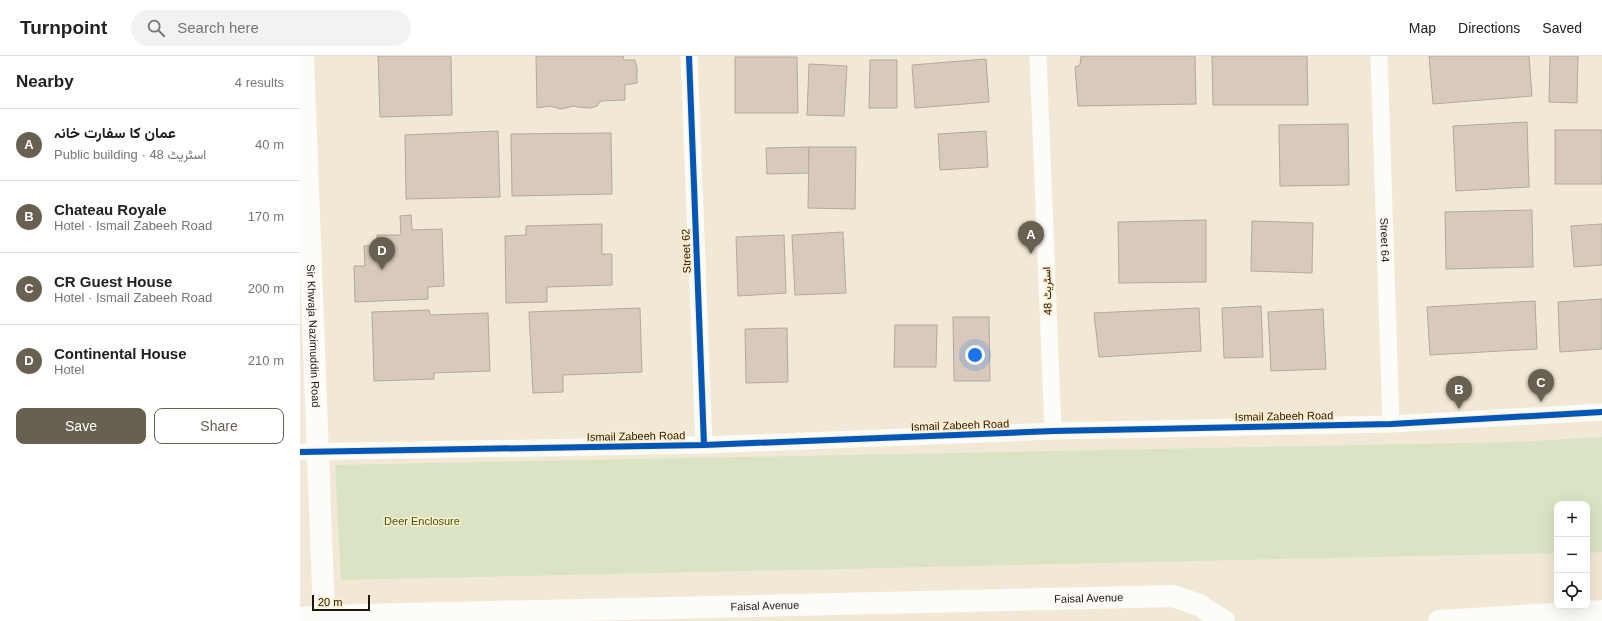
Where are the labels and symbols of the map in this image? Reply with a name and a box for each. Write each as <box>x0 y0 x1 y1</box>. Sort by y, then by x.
street label: Street 64 <box>1378 217 1392 262</box>
pin: A <box>1018 221 1044 254</box>
street label: Street 62 <box>679 228 693 274</box>
pin: D <box>369 237 395 270</box>
street label: Sir Khwaja Nazimuddin Road <box>305 264 322 408</box>
street label: اسٹریٹ 48 <box>1040 267 1055 315</box>
your location <box>965 345 985 365</box>
pin: C <box>1528 369 1554 402</box>
pin: B <box>1446 376 1472 409</box>
street label: Ismail Zabeeh Road <box>1235 409 1333 423</box>
street label: Ismail Zabeeh Road <box>911 417 1009 433</box>
street label: Ismail Zabeeh Road <box>587 429 685 443</box>
park label: Deer Enclosure <box>384 515 460 527</box>
street label: Faisal Avenue <box>1054 591 1123 605</box>
scale bar <box>312 593 370 612</box>
street label: Faisal Avenue <box>730 599 799 612</box>

